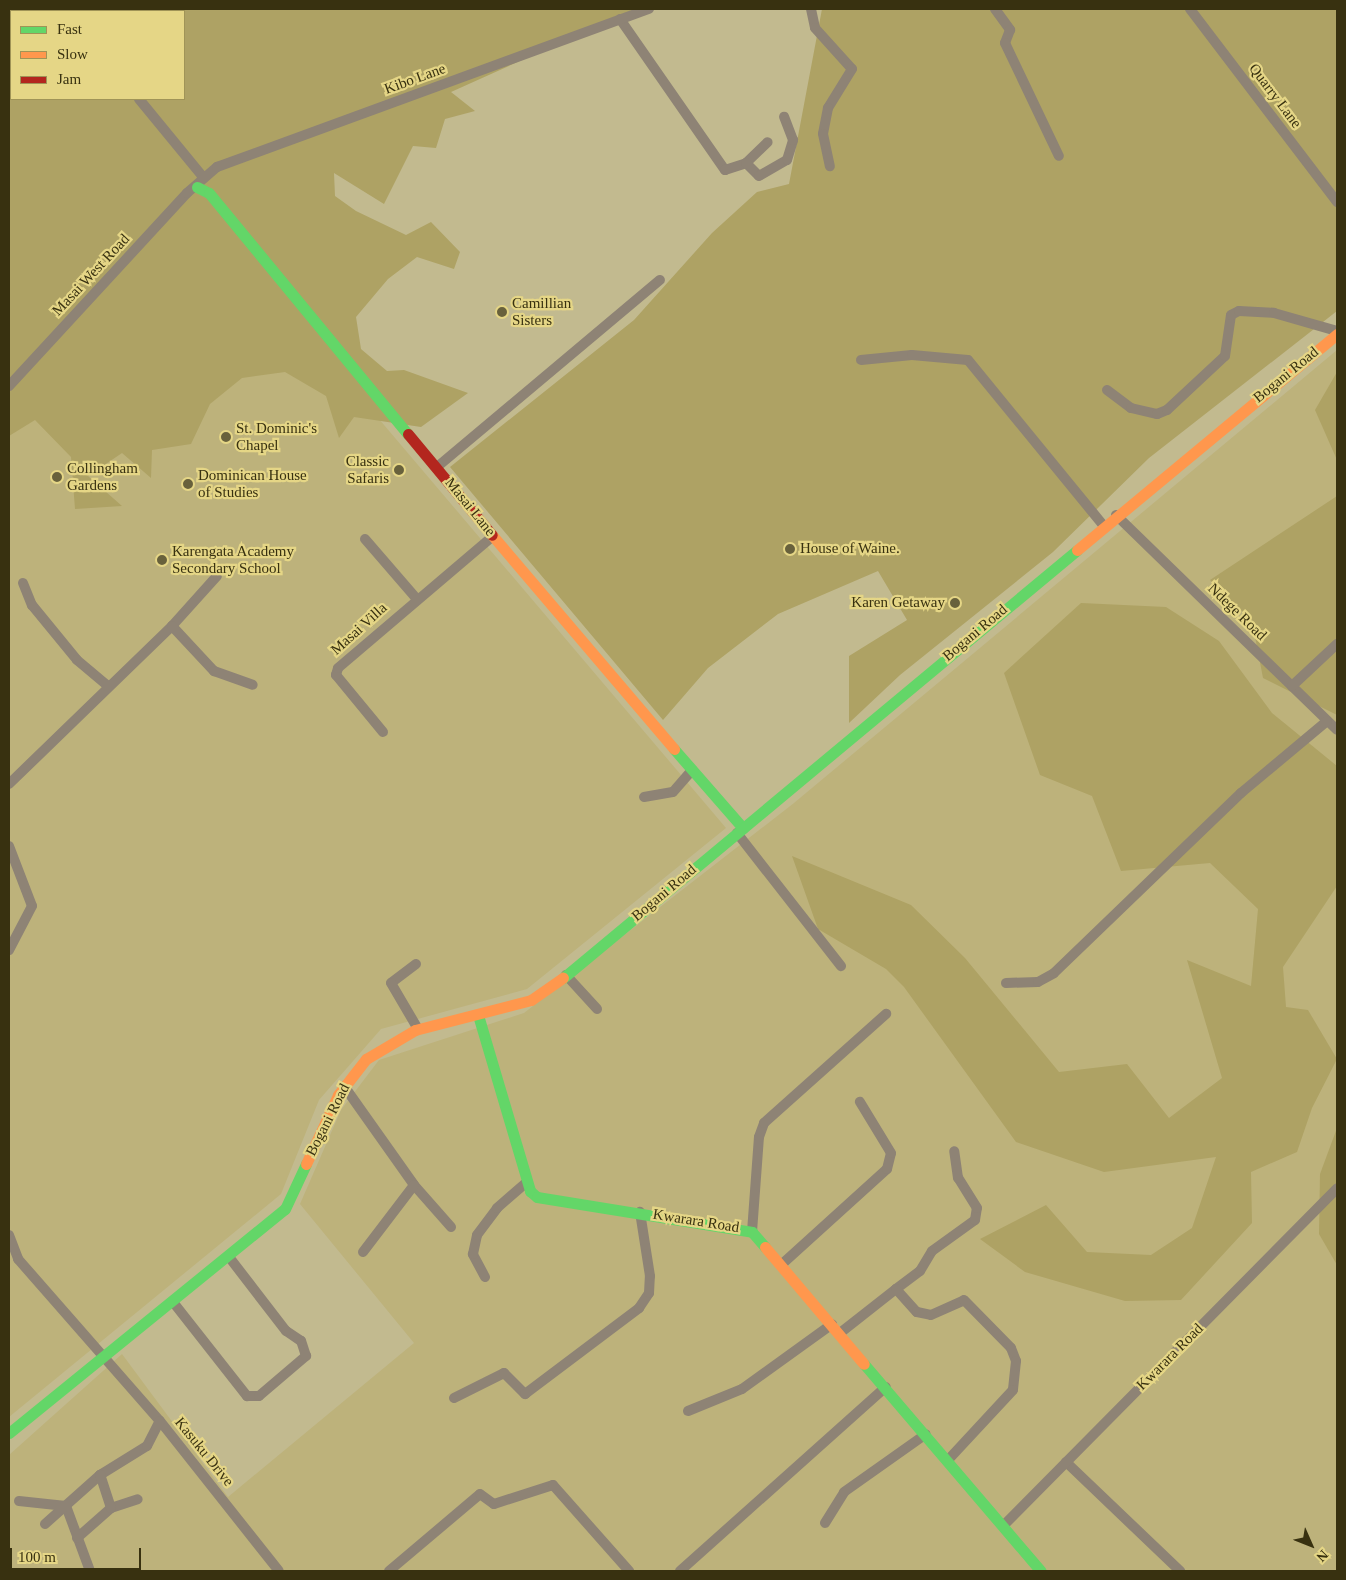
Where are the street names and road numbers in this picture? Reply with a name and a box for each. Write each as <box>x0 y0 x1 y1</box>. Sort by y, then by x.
street label: Kibo Lane <box>382 60 448 98</box>
street label: Quarry Lane <box>1245 60 1305 132</box>
street label: Masai West Road <box>48 230 134 320</box>
street label: Bogani Road <box>1250 343 1322 407</box>
street label: Masai Lane <box>441 474 499 540</box>
street label: Ndege Road <box>1204 580 1270 644</box>
street label: Masai Villa <box>327 599 391 659</box>
street label: Bogani Road <box>939 601 1011 665</box>
street label: Bogani Road <box>628 861 700 925</box>
street label: Bogani Road <box>302 1081 354 1159</box>
street label: Kwarara Road <box>652 1205 740 1237</box>
street label: Kwarara Road <box>1133 1320 1207 1394</box>
street label: Kasuku Drive <box>171 1414 237 1490</box>

